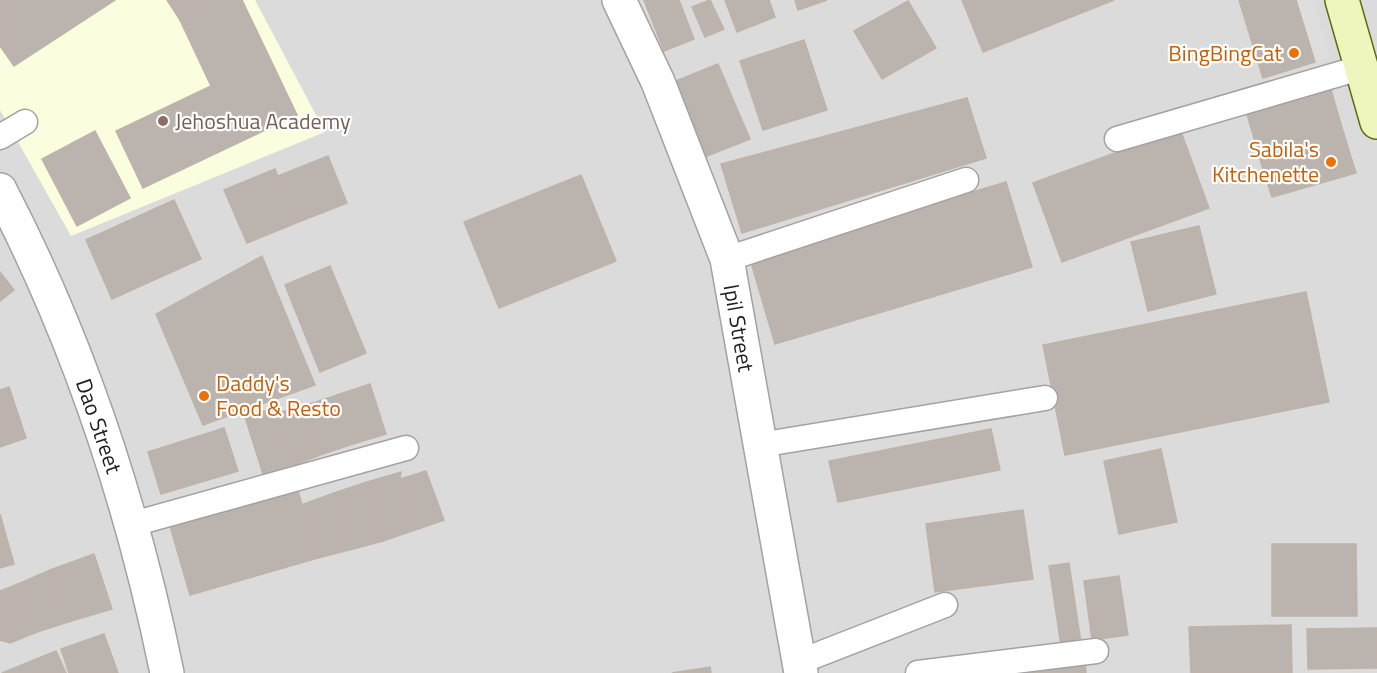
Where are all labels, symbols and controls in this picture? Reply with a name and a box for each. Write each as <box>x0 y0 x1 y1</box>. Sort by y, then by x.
place label: BingBingCat <box>1168 36 1282 70</box>
marker: BingBingCat <box>1287 46 1301 60</box>
place label: Jehoshua Academy <box>175 104 351 138</box>
marker: Jehoshua Academy <box>156 114 170 128</box>
place label: Sabila's Kitchenette <box>1212 132 1319 191</box>
marker: Sabila's Kitchenette <box>1324 155 1338 169</box>
street label: Ipil Street <box>715 281 763 375</box>
place label: Daddy's Food & Resto <box>216 366 341 425</box>
street label: Dao Street <box>67 374 131 478</box>
marker: Daddy's Food & Resto <box>197 389 211 403</box>

